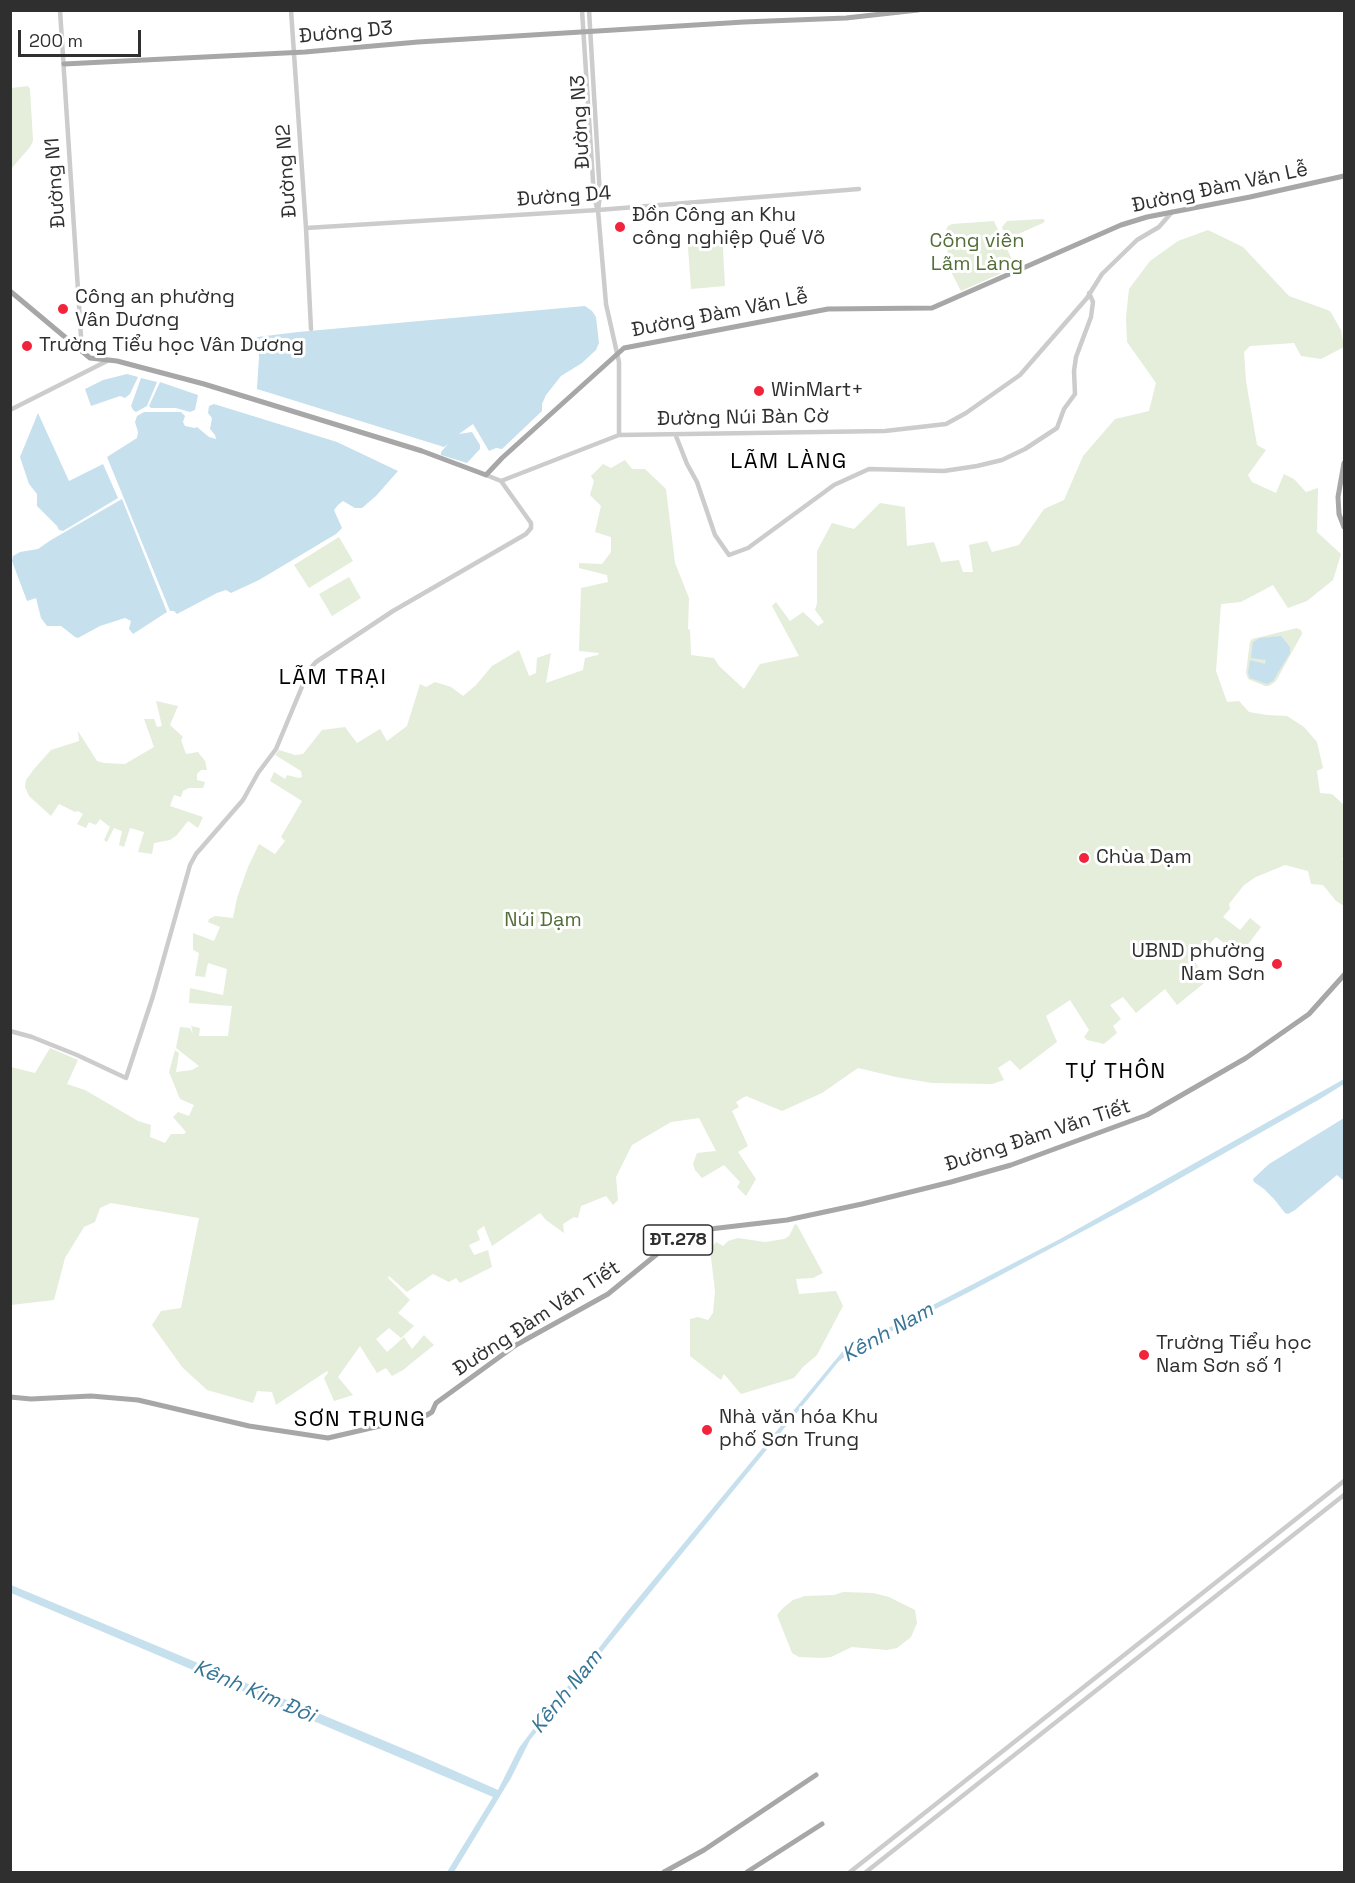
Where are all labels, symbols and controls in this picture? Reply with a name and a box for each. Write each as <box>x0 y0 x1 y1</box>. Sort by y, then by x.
street label: Đường D3 <box>298 17 394 49</box>
scale bar <box>21 18 144 56</box>
text: 200 m <box>29 29 83 52</box>
street label: Đường N3 <box>567 74 595 170</box>
street label: Đường N2 <box>272 123 302 219</box>
street label: Đường N1 <box>41 137 71 229</box>
street label: Đường Đàm Văn Lễ <box>1130 158 1310 218</box>
street label: Đường D4 <box>516 182 612 212</box>
place label: Đồn Công an Khu công nghiệp Quế Võ <box>632 204 825 251</box>
marker: Đồn Công an Khu công nghiệp Quế Võ <box>613 220 627 234</box>
park label: Công viên Lãm Làng <box>929 230 1025 277</box>
street label: Đường Đàm Văn Lễ <box>630 285 810 343</box>
place label: Công an phường Vân Dương <box>75 286 235 333</box>
marker: Công an phường Vân Dương <box>56 302 70 316</box>
place label: Trường Tiểu học Vân Dương <box>39 334 304 358</box>
marker: Trường Tiểu học Vân Dương <box>20 339 34 353</box>
place label: WinMart+ <box>771 379 864 403</box>
marker: WinMart+ <box>752 384 766 398</box>
street label: Đường Núi Bàn Cờ <box>657 405 829 431</box>
district label: LÃM LÀNG <box>730 449 848 475</box>
district label: LÃM TRẠI <box>279 665 387 691</box>
place label: Chùa Dạm <box>1096 846 1192 870</box>
marker: Chùa Dạm <box>1077 851 1091 865</box>
park label: Núi Dạm <box>504 909 582 933</box>
place label: UBND phường Nam Sơn <box>1131 940 1265 987</box>
marker: UBND phường Nam Sơn <box>1270 957 1284 971</box>
district label: TỰ THÔN <box>1065 1059 1167 1085</box>
street label: Đường Đàm Văn Tiết <box>942 1095 1134 1177</box>
road number: ĐT.278 <box>644 1225 712 1255</box>
street label: Đường Đàm Văn Tiết <box>449 1256 625 1382</box>
water label: Kênh Nam <box>838 1298 938 1368</box>
place label: Trường Tiểu học Nam Sơn số 1 <box>1156 1332 1312 1379</box>
marker: Trường Tiểu học Nam Sơn số 1 <box>1137 1348 1151 1362</box>
place label: Nhà văn hóa Khu phố Sơn Trung <box>719 1406 878 1453</box>
district label: SƠN TRUNG <box>294 1407 426 1433</box>
marker: Nhà văn hóa Khu phố Sơn Trung <box>700 1423 714 1437</box>
water label: Kênh Nam <box>526 1645 608 1739</box>
water label: Kênh Kim Đôi <box>190 1655 318 1729</box>

